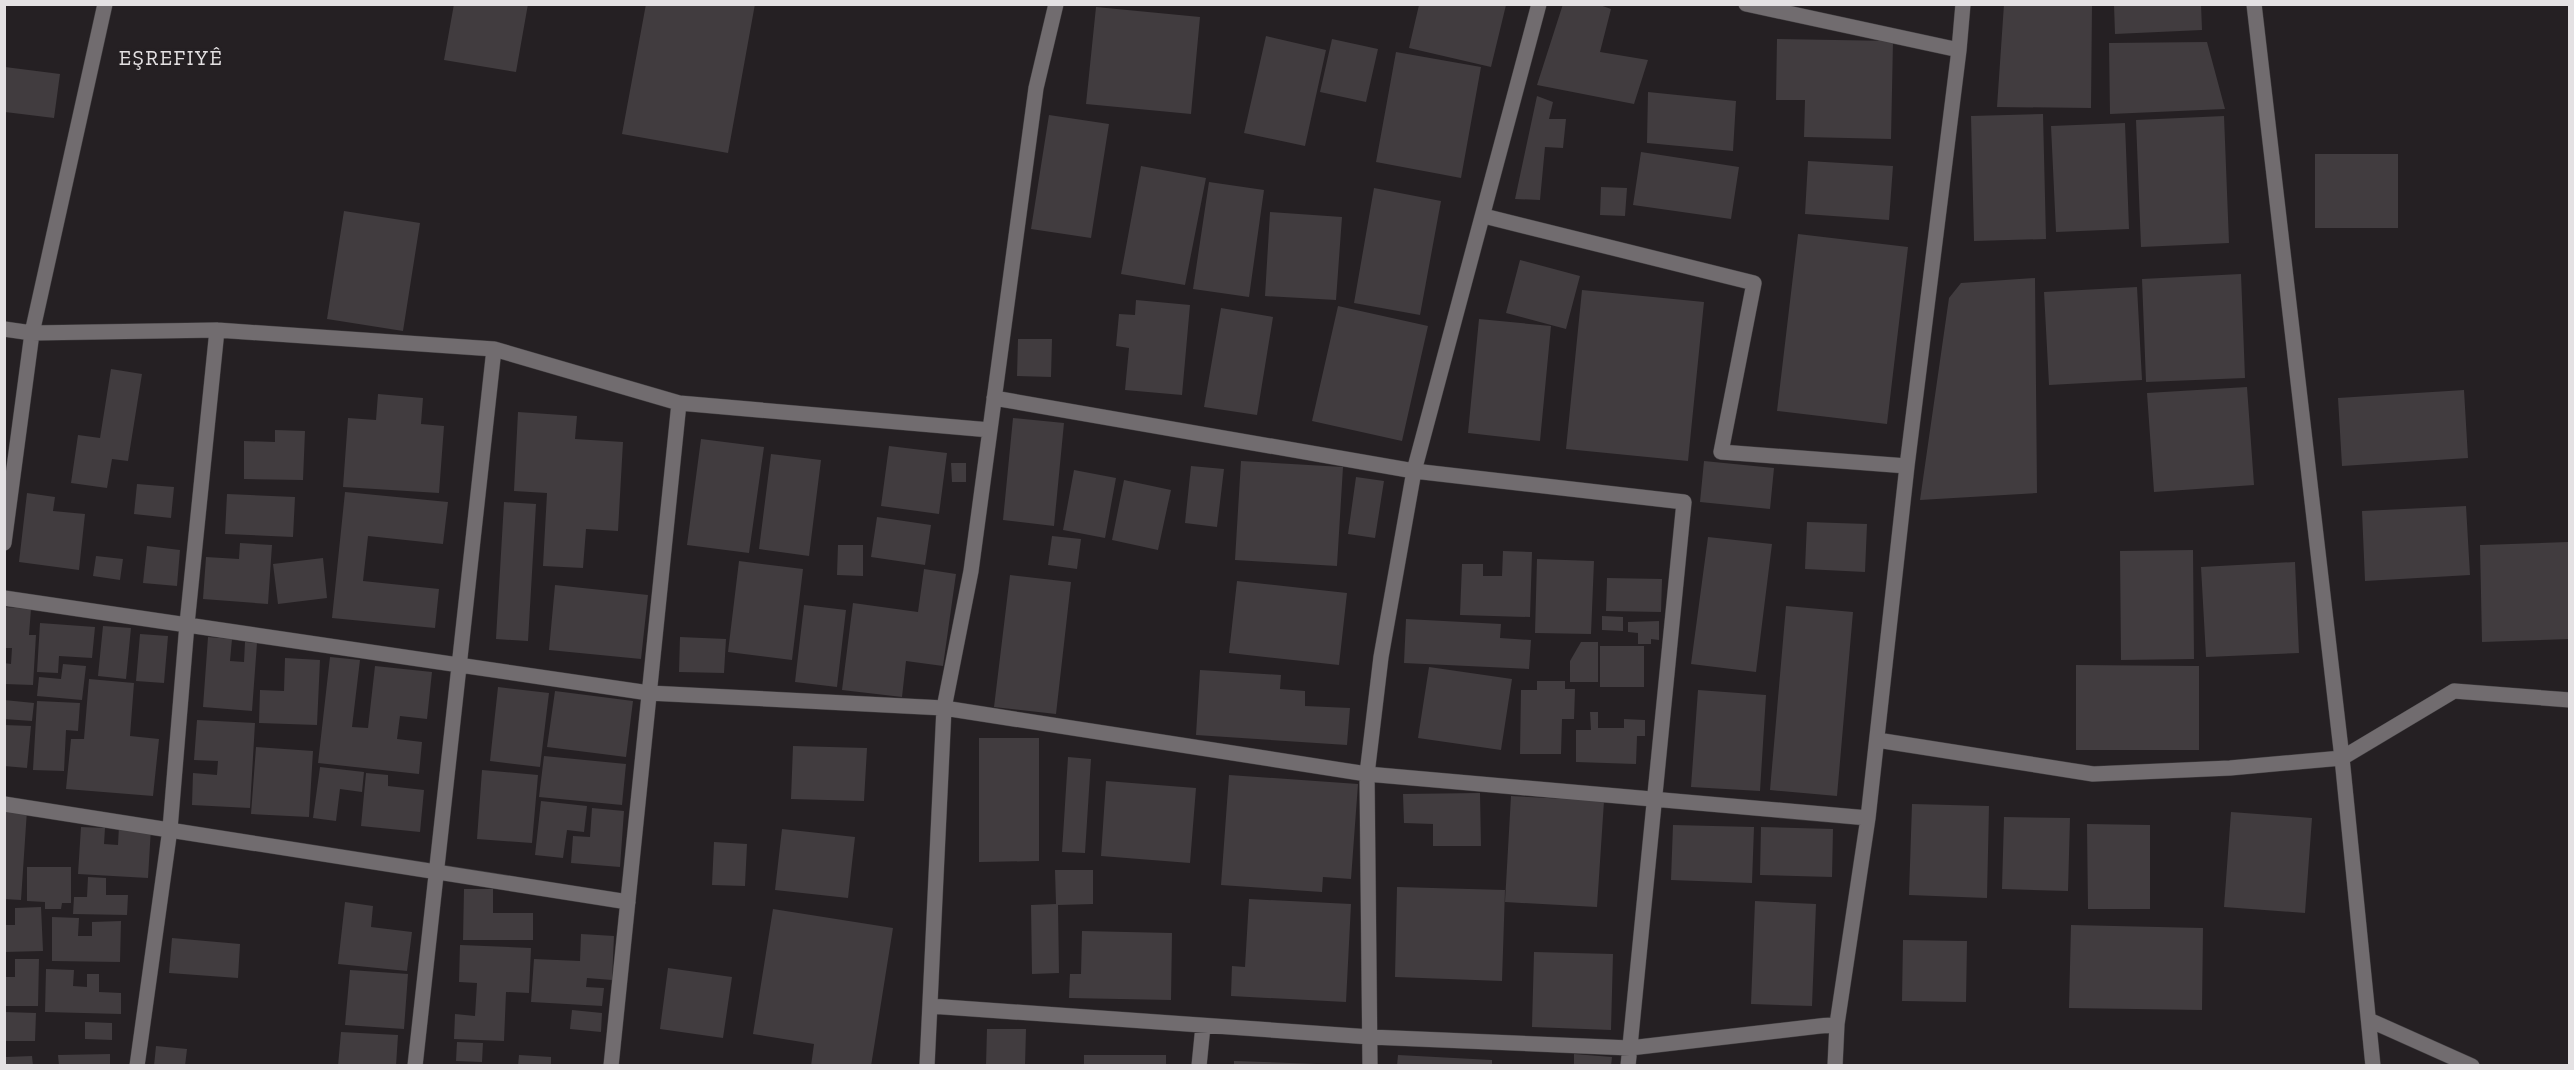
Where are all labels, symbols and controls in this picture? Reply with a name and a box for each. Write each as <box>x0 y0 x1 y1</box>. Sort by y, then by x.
district label: EŞREFIYÊ <box>119 45 223 70</box>

